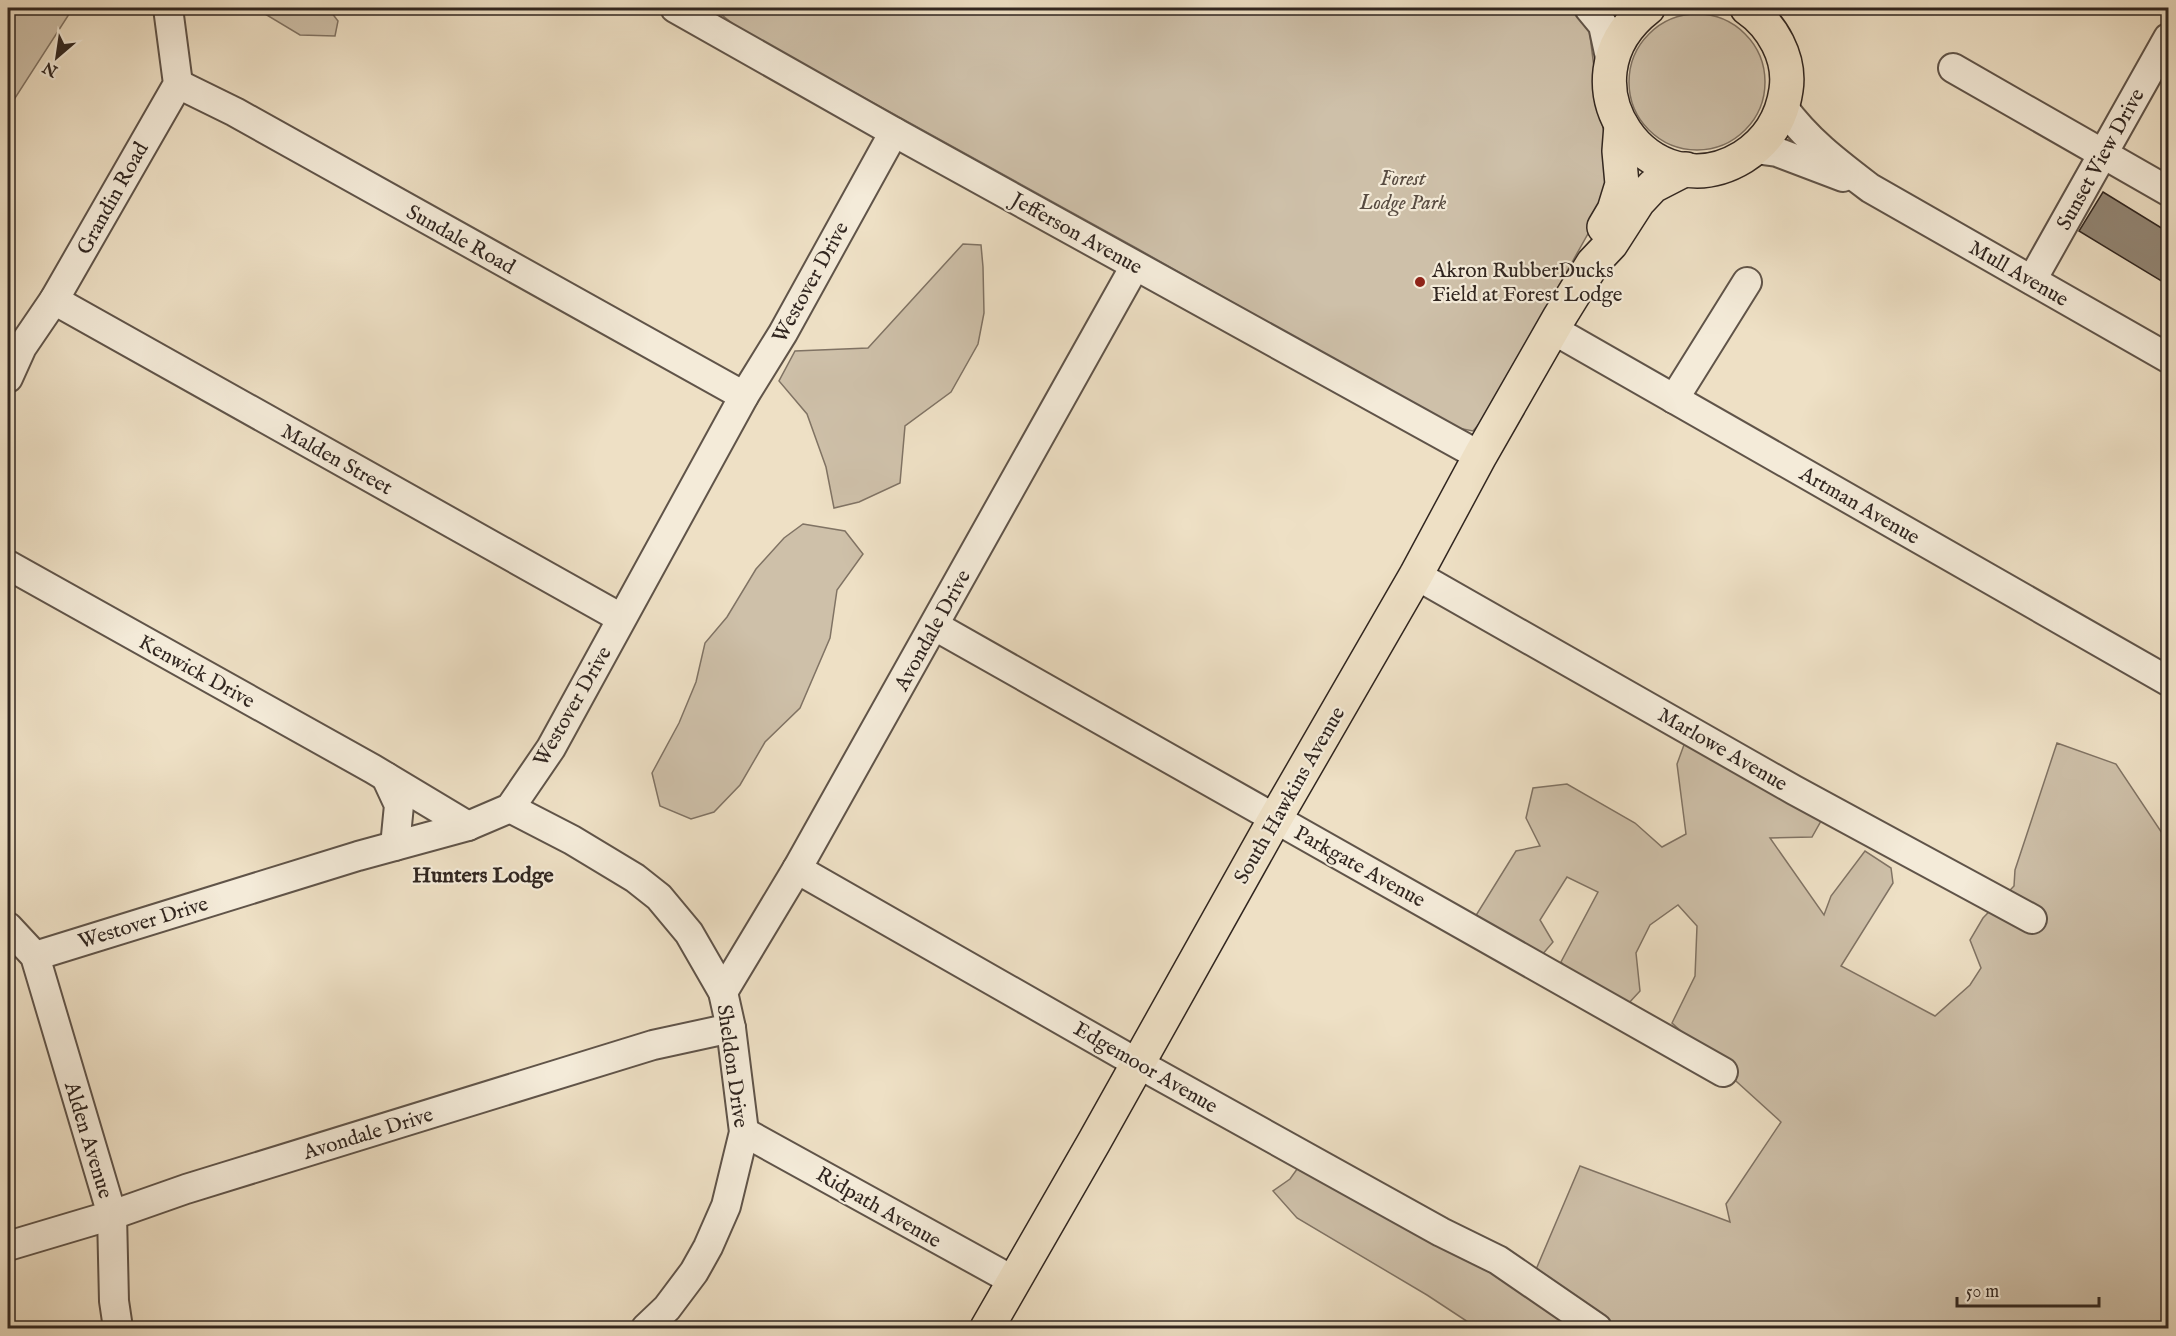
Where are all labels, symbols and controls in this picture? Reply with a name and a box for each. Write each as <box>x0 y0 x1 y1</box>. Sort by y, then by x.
north arrow <box>27 27 87 87</box>
text: N <box>40 56 62 81</box>
street label: Sunset View Drive <box>2051 84 2152 235</box>
street label: Grandin Road <box>71 137 156 260</box>
park label: Forest Lodge Park <box>1359 166 1447 217</box>
street label: Jefferson Avenue <box>1004 186 1147 282</box>
street label: Sundale Road <box>401 199 520 282</box>
street label: Westover Drive <box>767 217 856 348</box>
street label: Mull Avenue <box>1964 235 2073 314</box>
place label: Akron RubberDucks Field at Forest Lodge <box>1431 258 1623 309</box>
marker: Akron RubberDucks Field at Forest Lodge <box>1413 275 1427 289</box>
street label: Malden Street <box>276 419 397 502</box>
street label: Artman Avenue <box>1793 461 1924 552</box>
street label: Avondale Drive <box>888 565 978 697</box>
street label: Kenwick Drive <box>133 629 259 716</box>
street label: Westover Drive <box>528 642 619 772</box>
street label: South Hawkins Avenue <box>1228 702 1352 889</box>
street label: Marlowe Avenue <box>1653 702 1792 799</box>
street label: Parkgate Avenue <box>1289 820 1430 915</box>
district label: Hunters Lodge <box>412 862 554 890</box>
street label: Westover Drive <box>75 891 212 956</box>
street label: Sheldon Drive <box>709 1003 754 1130</box>
street label: Edgemoor Avenue <box>1068 1016 1222 1121</box>
street label: Alden Avenue <box>57 1078 118 1202</box>
street label: Avondale Drive <box>299 1102 437 1167</box>
street label: Ridpath Avenue <box>811 1162 946 1255</box>
scale bar <box>1957 1270 2100 1308</box>
text: 50 m <box>1966 1281 1999 1304</box>

